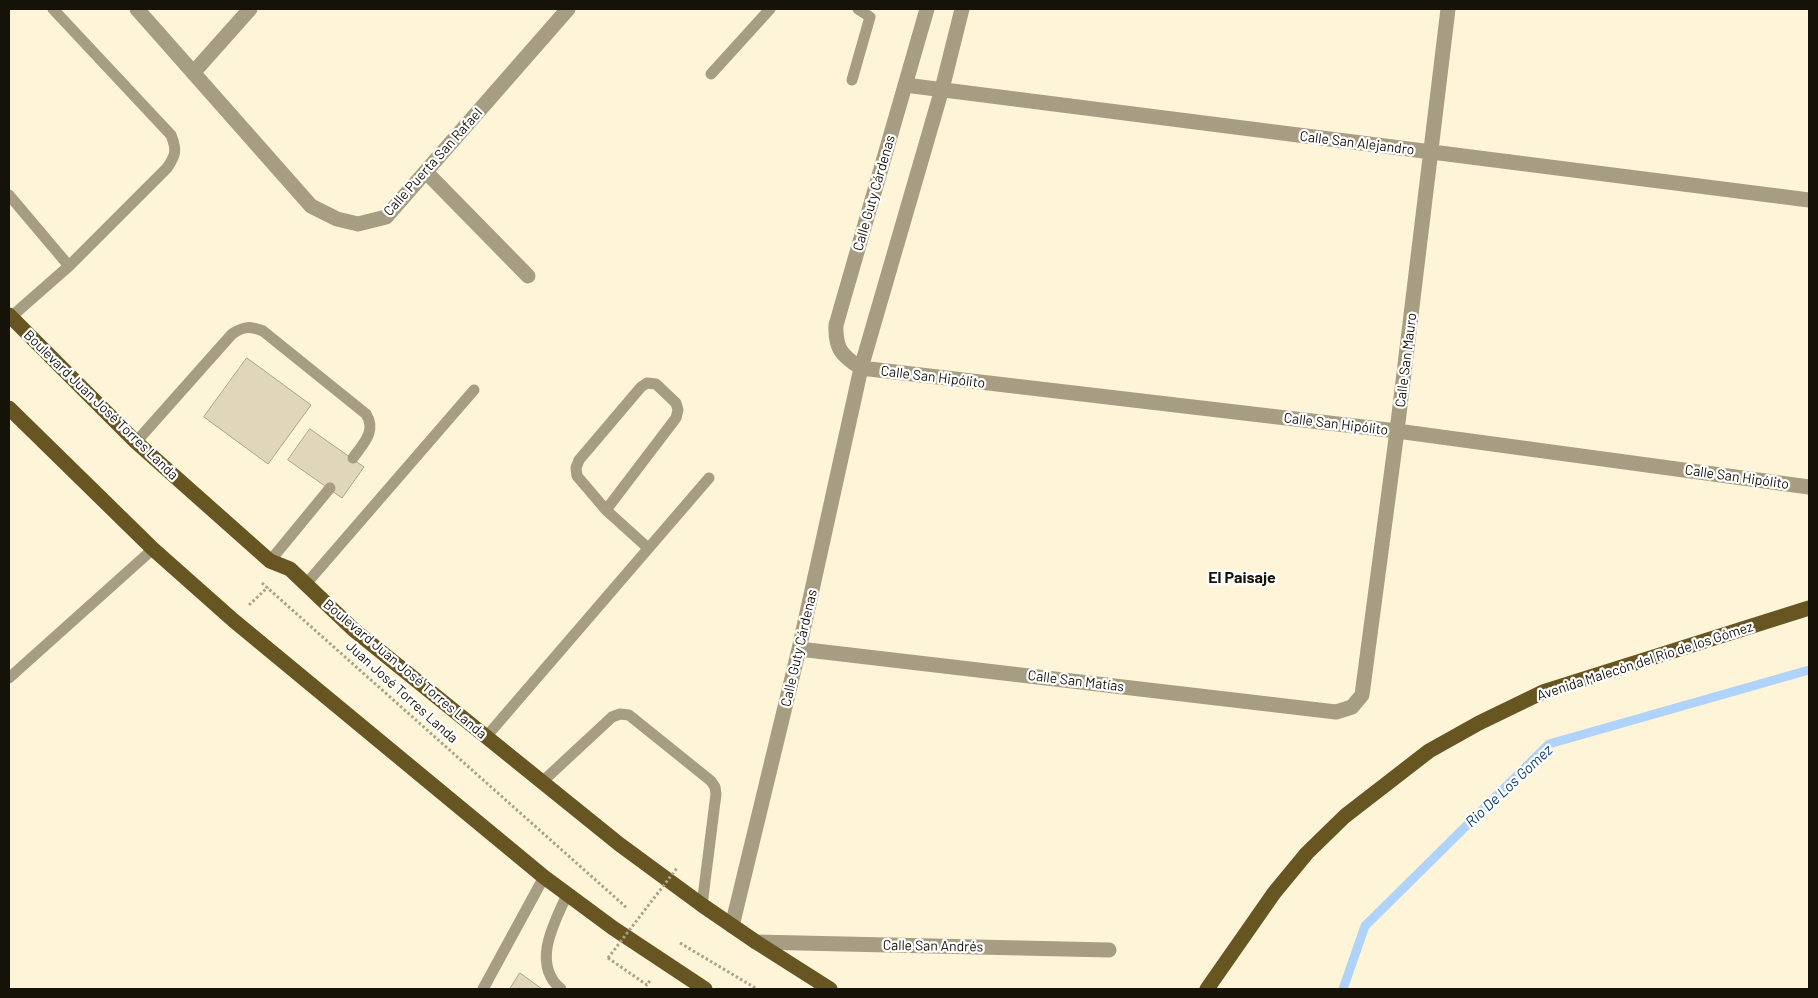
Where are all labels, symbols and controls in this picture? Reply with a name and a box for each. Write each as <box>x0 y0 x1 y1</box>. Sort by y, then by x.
street label: Calle Puerta San Rafael <box>380 104 486 220</box>
street label: Calle San Alejandro <box>1299 128 1415 158</box>
street label: Calle Guty Cárdenas <box>849 133 899 253</box>
street label: Calle San Mauro <box>1392 312 1420 408</box>
street label: Boulevard Juan José Torres Landa <box>20 327 182 483</box>
street label: Calle San Hipólito <box>880 362 986 392</box>
street label: Calle San Hipólito <box>1283 409 1389 439</box>
street label: Calle San Hipólito <box>1684 461 1790 493</box>
district label: El Paisaje <box>1208 568 1276 588</box>
street label: Calle Guty Cárdenas <box>777 588 821 708</box>
street label: Boulevard Juan José Torres Landa <box>320 596 490 742</box>
street label: Avenida Malecón del Río de los Gómez <box>1535 618 1755 704</box>
street label: Juan José Torres Landa <box>343 637 461 747</box>
street label: Calle San Matías <box>1027 667 1125 695</box>
water label: Rio De Los Gomez <box>1462 741 1556 831</box>
street label: Calle San Andrés <box>883 937 983 955</box>

